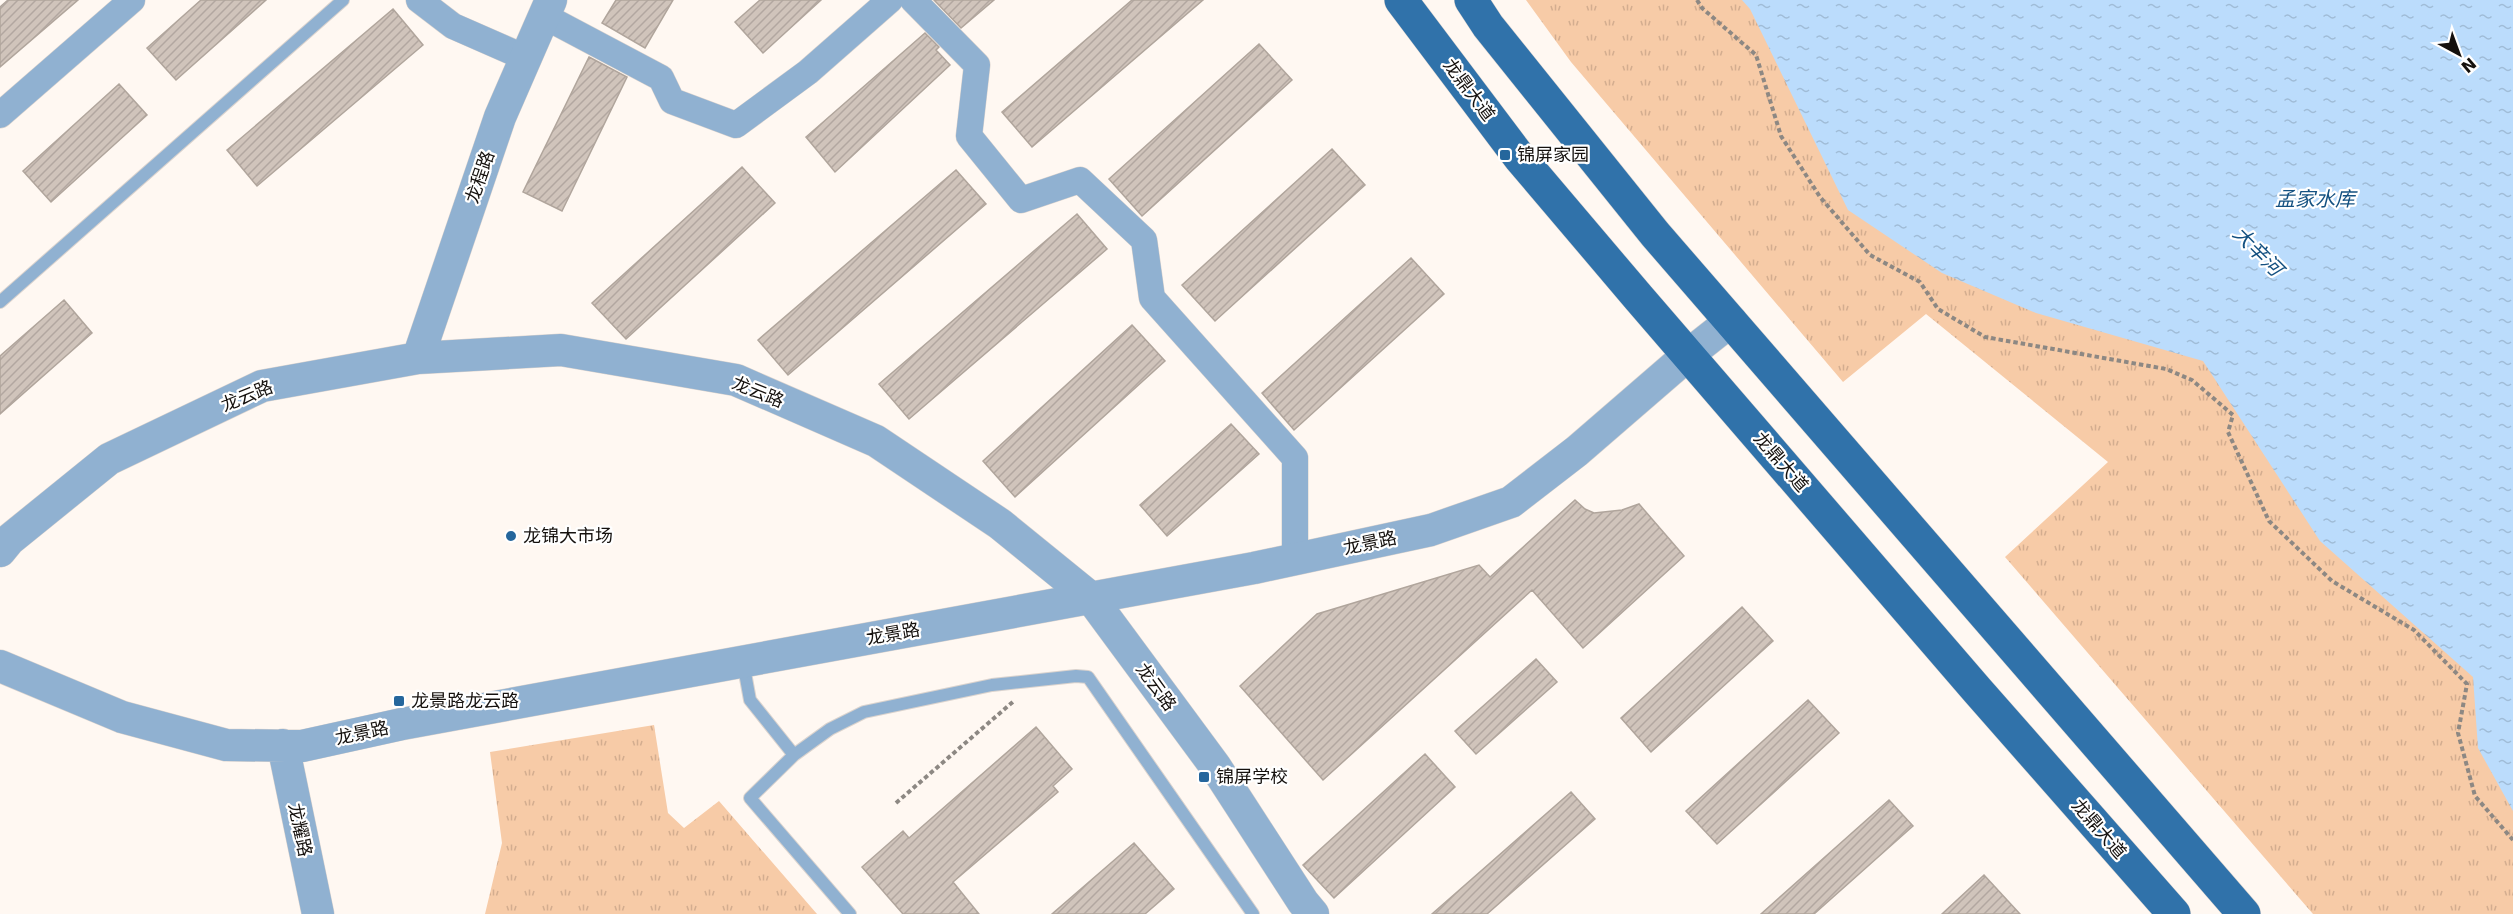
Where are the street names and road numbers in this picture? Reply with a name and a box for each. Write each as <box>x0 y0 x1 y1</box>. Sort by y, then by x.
street label: 龙鼎大道 <box>1439 55 1499 125</box>
street label: 龙程路 <box>461 148 498 206</box>
street label: 龙云路 <box>729 372 787 411</box>
street label: 龙云路 <box>218 376 276 415</box>
street label: 龙鼎大道 <box>1750 428 1813 496</box>
street label: 龙景路 <box>1341 527 1398 558</box>
street label: 龙景路 <box>865 618 921 649</box>
street label: 龙云路 <box>1132 659 1181 715</box>
street label: 龙景路 <box>333 717 390 748</box>
street label: 龙鼎大道 <box>2068 795 2131 863</box>
street label: 龙耀路 <box>285 801 316 858</box>

